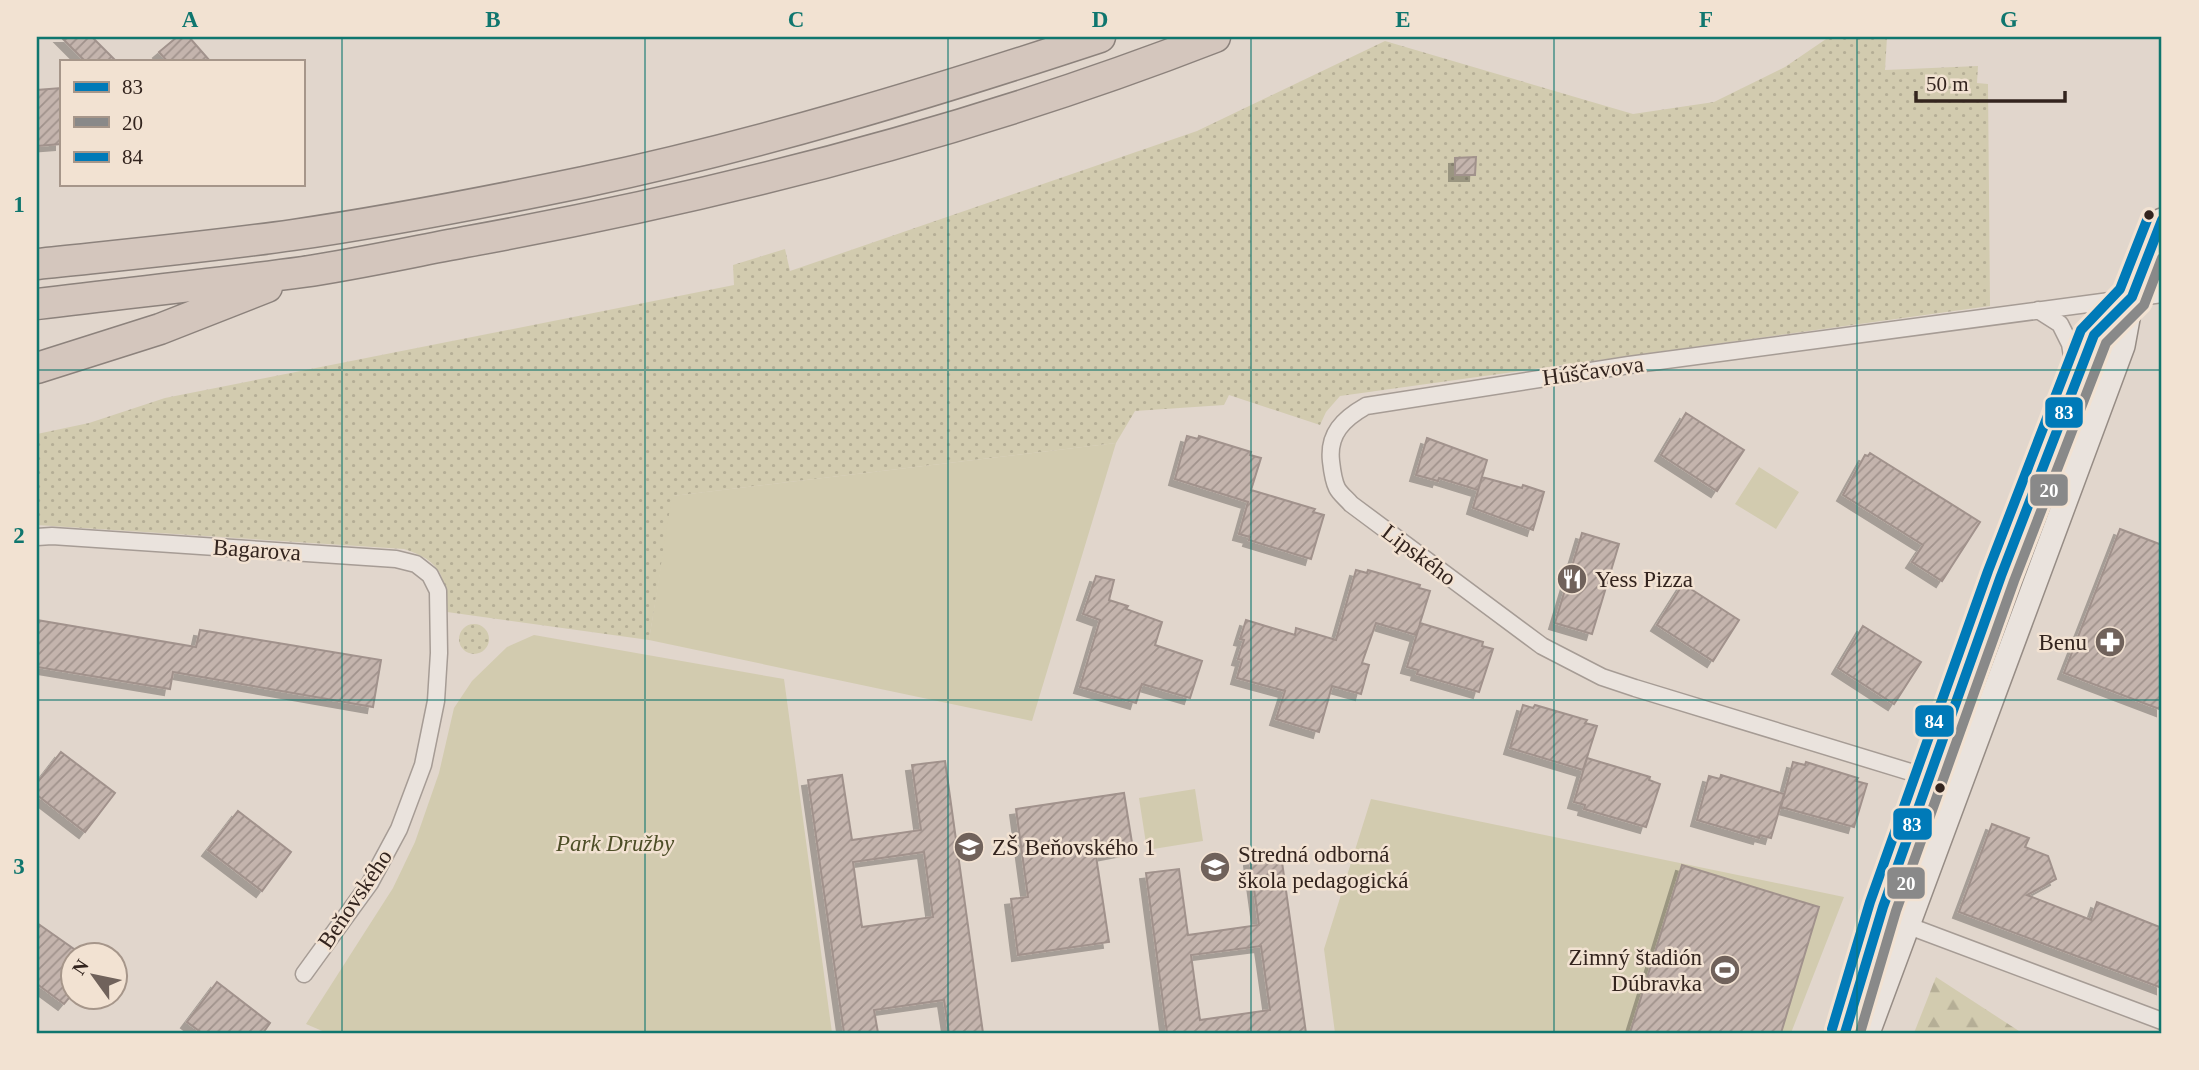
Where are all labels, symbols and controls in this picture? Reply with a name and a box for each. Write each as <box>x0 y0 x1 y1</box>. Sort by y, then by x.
text: A <box>182 7 199 32</box>
text: B <box>485 7 501 32</box>
text: C <box>788 7 804 32</box>
text: D <box>1092 7 1108 32</box>
text: E <box>1395 7 1411 32</box>
text: F <box>1699 7 1713 32</box>
text: G <box>2000 7 2018 32</box>
legend <box>60 60 304 186</box>
scale bar <box>1916 60 2064 104</box>
text: 50 m <box>1926 72 1969 96</box>
text: 83 <box>122 75 143 99</box>
text: 20 <box>122 111 143 135</box>
text: 84 <box>122 145 144 169</box>
text: 1 <box>13 192 25 217</box>
unlabelled marker <box>2142 208 2156 222</box>
street label: Húščavova <box>1541 352 1645 390</box>
line badge: 83 <box>2044 396 2084 429</box>
text: 83 <box>2055 402 2074 423</box>
line badge: 20 <box>2029 473 2069 507</box>
text: 20 <box>2040 480 2059 501</box>
street label: Lipského <box>1377 519 1461 591</box>
text: 2 <box>13 523 25 548</box>
street label: Bagarova <box>212 534 302 566</box>
restaurant icon: Yess Pizza <box>1555 562 1589 596</box>
place label: Yess Pizza <box>1595 567 1693 592</box>
pharmacy icon: Benu <box>2093 625 2127 659</box>
place label: Benu <box>2038 630 2087 655</box>
line badge: 84 <box>1914 704 1955 738</box>
text: 84 <box>1925 711 1944 732</box>
unlabelled marker <box>1933 781 1947 795</box>
line badge: 83 <box>1892 807 1933 841</box>
text: 83 <box>1903 814 1922 835</box>
school or university icon: ZŠ Beňovského 1 <box>952 830 986 864</box>
park label: Park Družby <box>555 831 675 856</box>
place label: ZŠ Beňovského 1 <box>992 834 1156 860</box>
place label: Stredná odborná škola pedagogická <box>1238 842 1409 893</box>
street label: Beňovského <box>313 845 397 953</box>
school or university icon: Stredná odborná škola pedagogická <box>1198 850 1232 884</box>
text: 3 <box>13 854 25 879</box>
line badge: 20 <box>1886 866 1926 900</box>
text: 20 <box>1897 873 1916 894</box>
north arrow <box>60 940 130 1010</box>
place label: Zimný štadión Dúbravka <box>1568 945 1702 996</box>
sports icon: Zimný štadión Dúbravka <box>1708 953 1742 987</box>
text: N <box>68 955 93 978</box>

